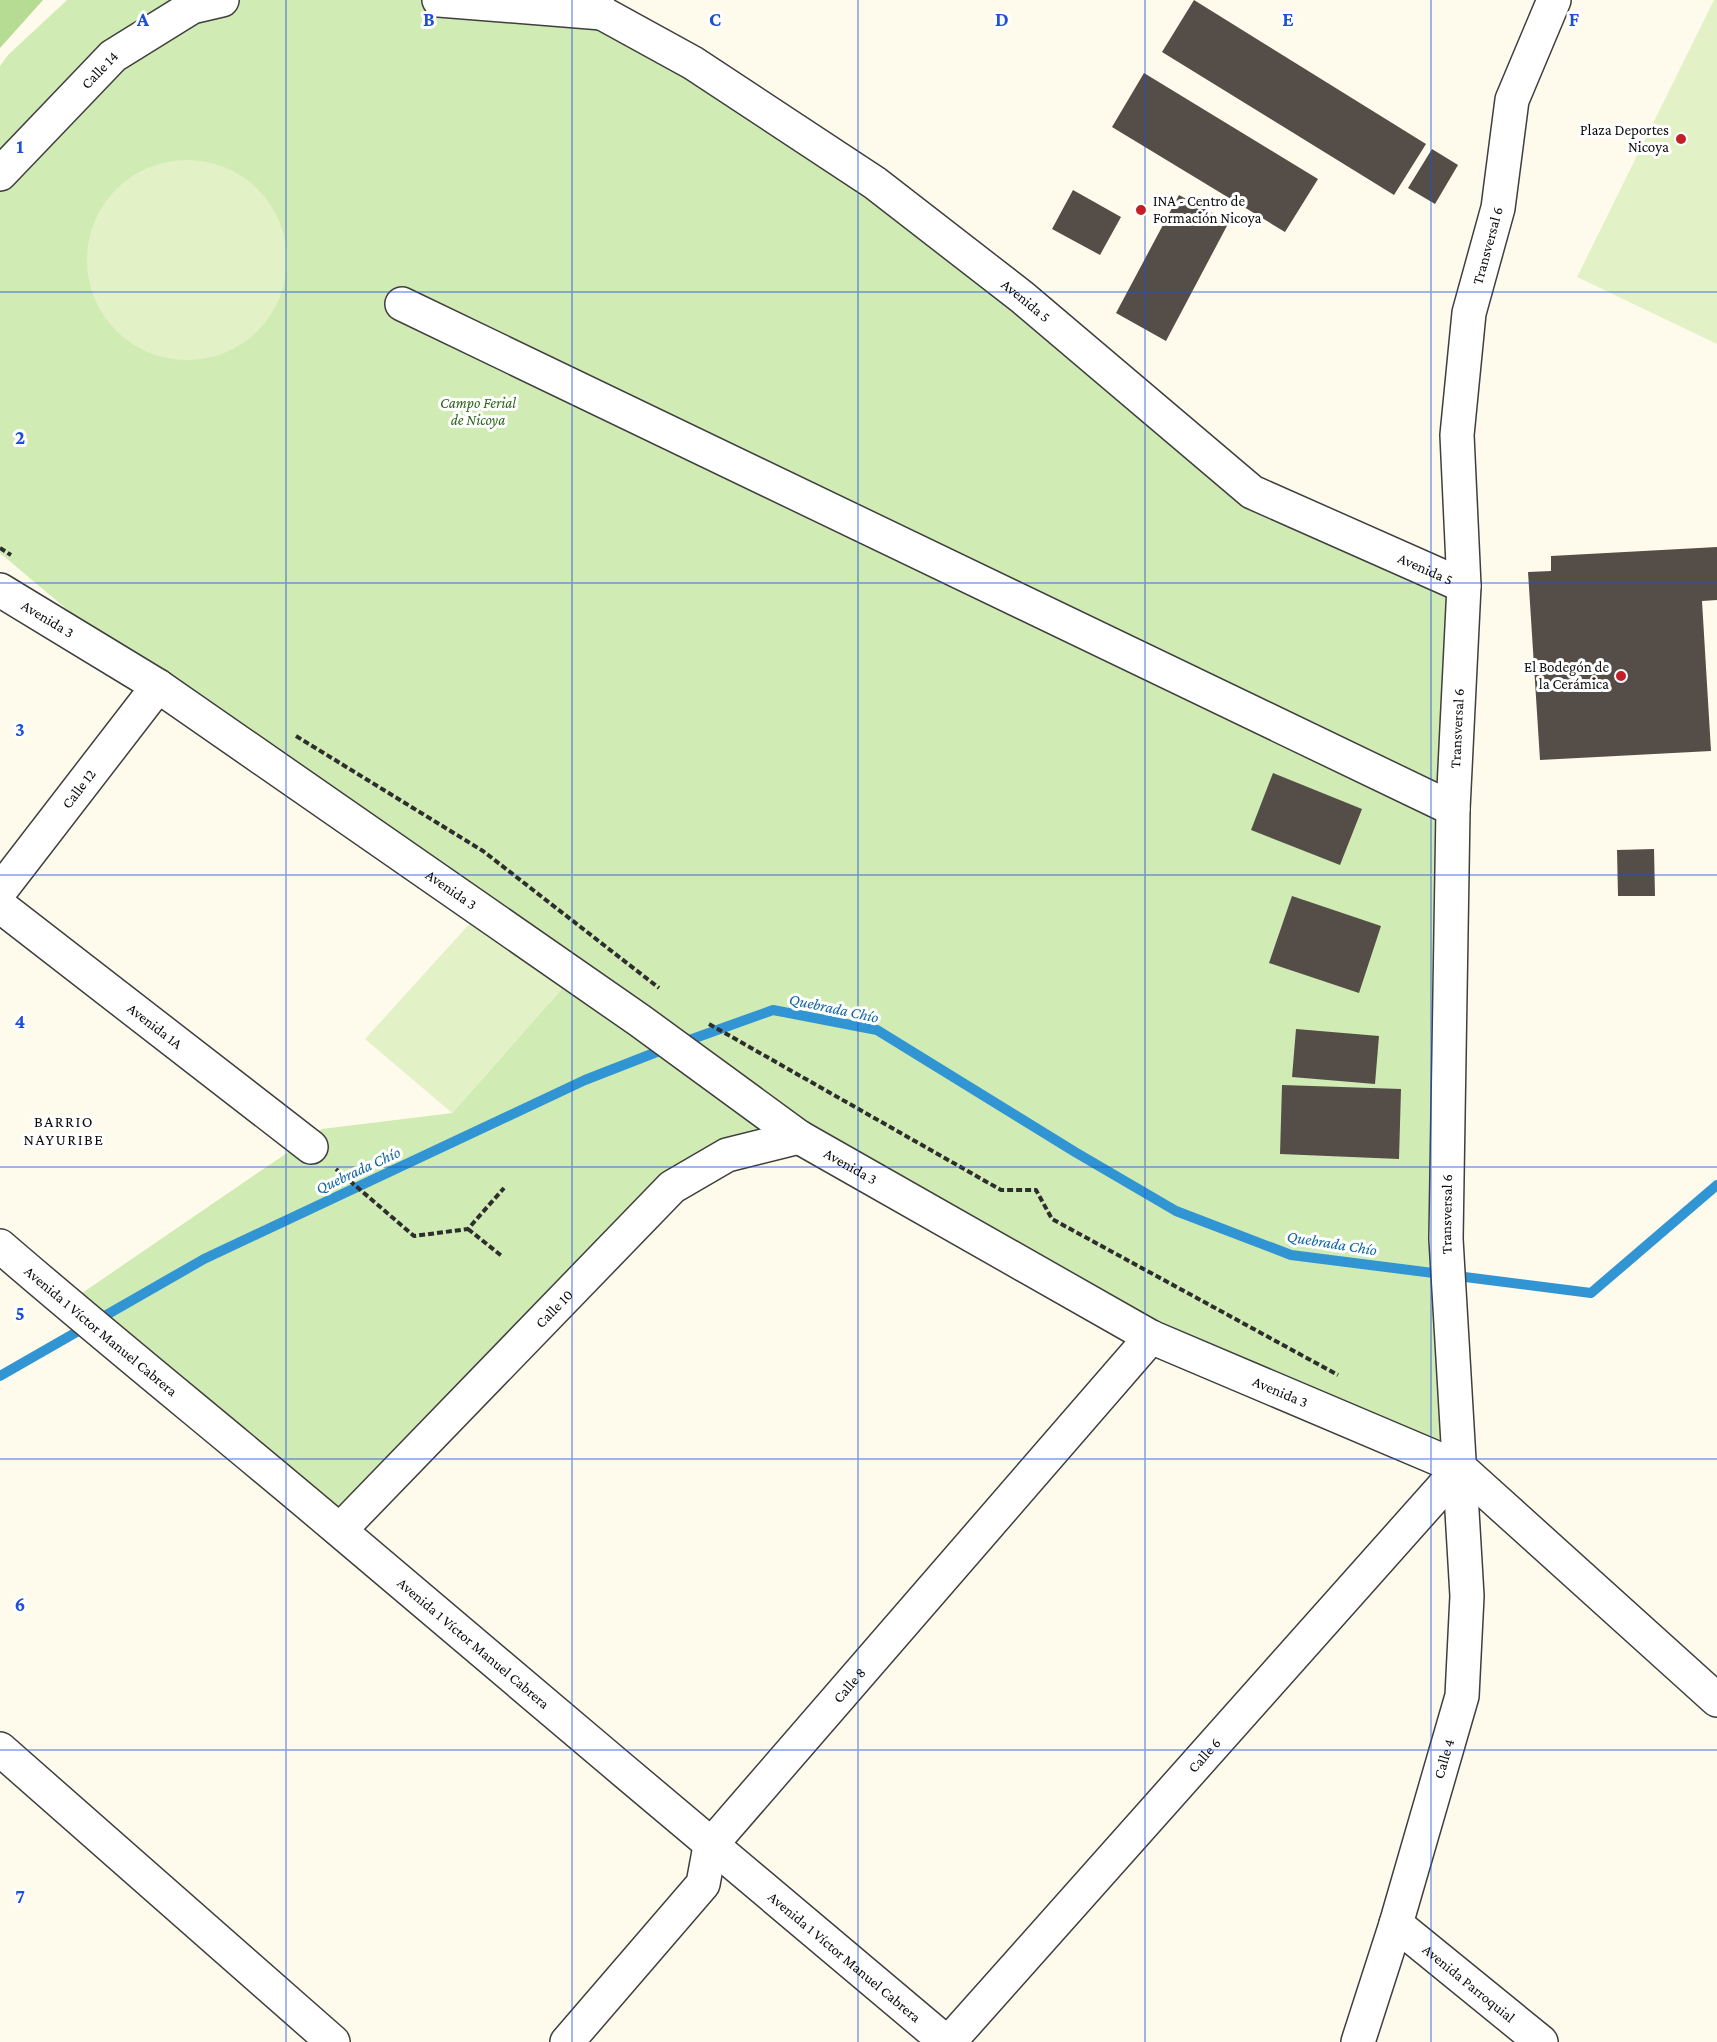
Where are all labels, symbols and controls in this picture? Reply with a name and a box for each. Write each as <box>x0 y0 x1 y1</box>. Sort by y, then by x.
text: A <box>136 8 150 30</box>
text: B <box>423 8 435 30</box>
text: C <box>709 8 721 30</box>
text: D <box>995 8 1009 30</box>
text: E <box>1282 8 1294 30</box>
text: F <box>1569 8 1580 30</box>
street label: Calle 14 <box>78 48 121 92</box>
place label: Plaza Deportes Nicoya <box>1580 122 1669 156</box>
marker: Plaza Deportes Nicoya <box>1674 132 1688 146</box>
text: 1 <box>16 135 24 157</box>
place label: INA - Centro de Formación Nicoya <box>1153 193 1261 227</box>
marker: INA - Centro de Formación Nicoya <box>1134 203 1148 217</box>
street label: Transversal 6 <box>1469 205 1506 286</box>
street label: Avenida 5 <box>998 276 1054 325</box>
park label: Campo Ferial de Nicoya <box>440 395 516 429</box>
text: 2 <box>15 426 25 448</box>
street label: Avenida 5 <box>1396 550 1455 588</box>
street label: Avenida 3 <box>19 597 77 641</box>
place label: El Bodegón de la Cerámica <box>1524 659 1609 692</box>
marker: El Bodegón de la Cerámica <box>1614 669 1628 683</box>
street label: Transversal 6 <box>1447 688 1467 769</box>
text: 3 <box>15 718 25 740</box>
street label: Calle 12 <box>59 766 99 812</box>
street label: Avenida 3 <box>423 866 480 913</box>
water label: Quebrada Chío <box>788 990 880 1026</box>
street label: Avenida 1A <box>124 1000 186 1053</box>
text: 4 <box>15 1010 26 1032</box>
district label: BARRIO NAYURIBE <box>24 1113 104 1148</box>
water label: Quebrada Chío <box>313 1143 403 1197</box>
street label: Avenida 3 <box>821 1145 880 1188</box>
street label: Transversal 6 <box>1438 1174 1455 1254</box>
water label: Quebrada Chío <box>1286 1227 1378 1259</box>
street label: Avenida 1 Víctor Manuel Cabrera <box>21 1263 180 1400</box>
street label: Calle 10 <box>532 1286 576 1331</box>
text: 5 <box>15 1302 25 1324</box>
street label: Avenida 3 <box>1250 1373 1310 1411</box>
street label: Avenida 1 Víctor Manuel Cabrera <box>394 1575 553 1712</box>
text: 6 <box>15 1593 25 1615</box>
street label: Calle 8 <box>830 1664 869 1706</box>
street label: Calle 6 <box>1185 1735 1224 1776</box>
street label: Calle 4 <box>1430 1737 1457 1781</box>
text: 7 <box>15 1885 25 1907</box>
street label: Avenida 1 Víctor Manuel Cabrera <box>765 1889 924 2025</box>
street label: Avenida Parroquial <box>1420 1941 1518 2025</box>

